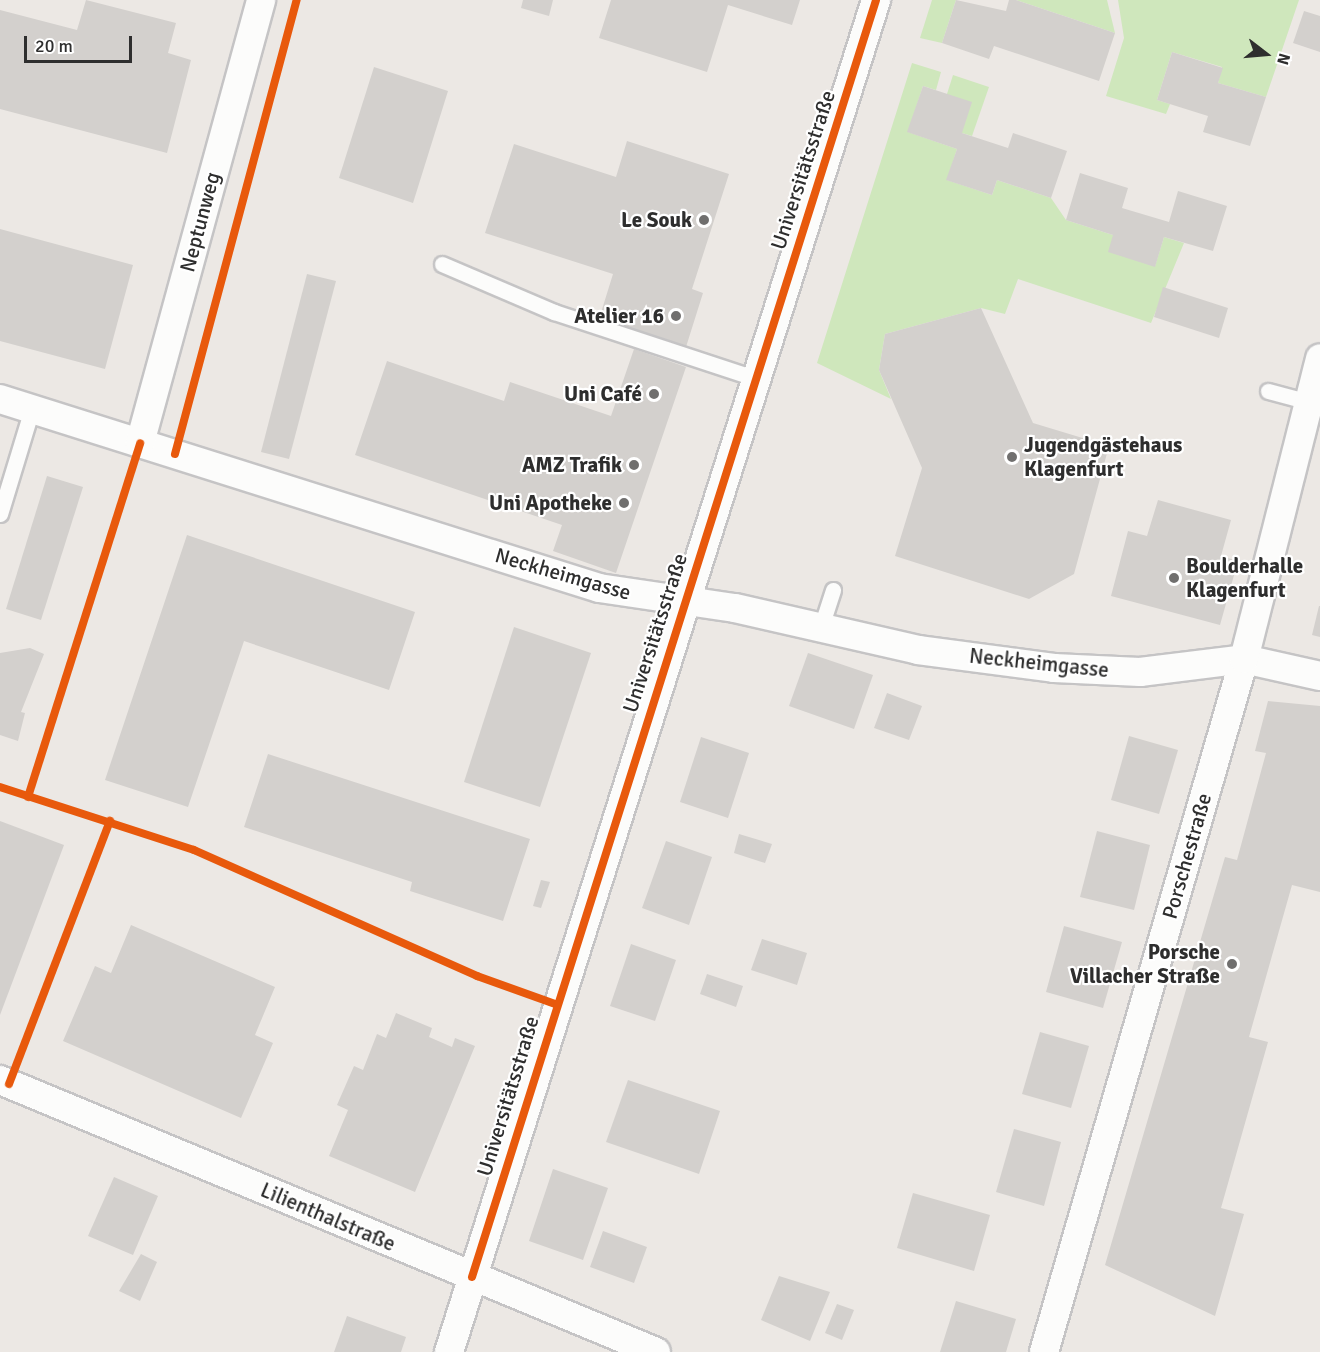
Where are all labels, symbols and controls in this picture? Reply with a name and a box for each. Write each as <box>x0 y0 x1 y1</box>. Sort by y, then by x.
scale bar <box>27 24 135 62</box>
north arrow <box>1236 24 1296 84</box>
text: 20 m <box>35 35 73 57</box>
text: N <box>1272 51 1294 67</box>
street label: Universitätsstraße <box>765 87 841 253</box>
street label: Neptunweg <box>175 169 225 275</box>
place label: Le Souk <box>621 207 692 233</box>
marker: Le Souk <box>697 213 711 227</box>
place label: Atelier 16 <box>574 303 664 329</box>
marker: Atelier 16 <box>669 309 683 323</box>
place label: Uni Café <box>564 381 642 407</box>
marker: Uni Café <box>647 387 661 401</box>
place label: Jugendgästehaus Klagenfurt <box>1024 432 1182 482</box>
marker: Jugendgästehaus Klagenfurt <box>1005 450 1019 464</box>
place label: AMZ Trafik <box>522 452 622 478</box>
marker: AMZ Trafik <box>627 458 641 472</box>
place label: Uni Apotheke <box>489 490 612 516</box>
marker: Uni Apotheke <box>617 496 631 510</box>
street label: Neckheimgasse <box>492 543 634 605</box>
street label: Universitätsstraße <box>617 550 693 716</box>
place label: Boulderhalle Klagenfurt <box>1186 553 1303 603</box>
marker: Boulderhalle Klagenfurt <box>1167 571 1181 585</box>
street label: Neckheimgasse <box>968 643 1110 683</box>
street label: Porschestraße <box>1157 790 1217 922</box>
place label: Porsche Villacher Straße <box>1070 939 1220 989</box>
marker: Porsche Villacher Straße <box>1225 957 1239 971</box>
street label: Universitätsstraße <box>472 1013 544 1179</box>
street label: Lilienthalstraße <box>257 1177 399 1257</box>

